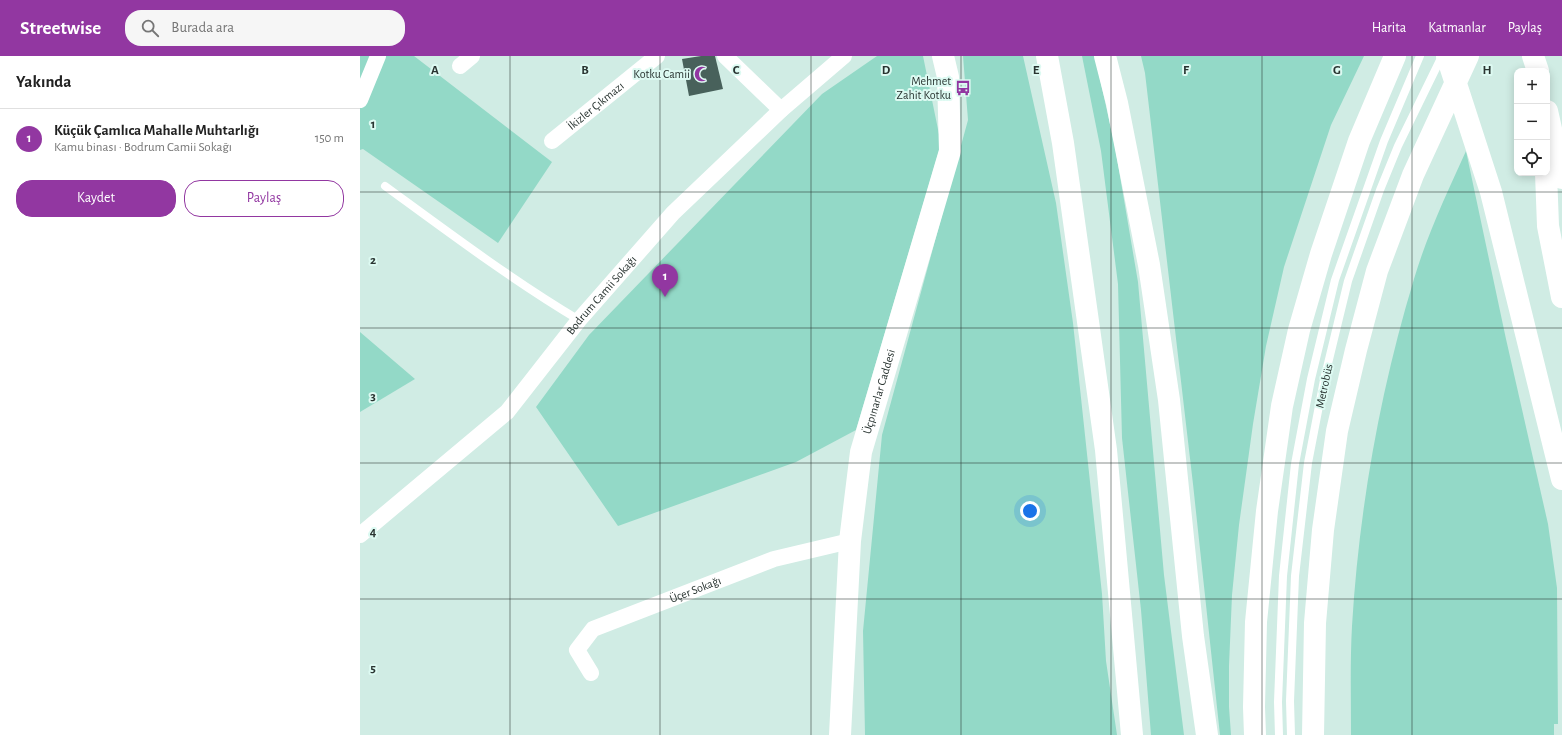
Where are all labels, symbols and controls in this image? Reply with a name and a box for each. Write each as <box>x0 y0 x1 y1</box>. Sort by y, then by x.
search box <box>125 10 405 46</box>
icon: search <box>139 17 161 39</box>
text: Streetwise <box>20 19 101 38</box>
text: Burada ara <box>171 20 234 35</box>
text: Harita <box>1372 21 1406 35</box>
text: Katmanlar <box>1428 21 1486 35</box>
text: Paylaş <box>1508 21 1542 35</box>
text: A <box>431 64 439 77</box>
text: B <box>581 64 589 77</box>
text: C <box>733 64 740 77</box>
text: D <box>882 64 891 77</box>
text: E <box>1033 64 1040 77</box>
text: F <box>1183 64 1190 77</box>
text: G <box>1333 64 1341 77</box>
text: H <box>1482 64 1492 77</box>
mosque icon: Kotku Camii <box>693 65 711 83</box>
place label: Kotku Camii <box>633 68 690 80</box>
map controls <box>1514 68 1550 176</box>
button: + <box>1514 68 1550 104</box>
text: Yakında <box>16 73 72 90</box>
place label: Mehmet Zahit Kotku <box>897 75 951 101</box>
bus stop icon: Mehmet Zahit Kotku <box>954 79 972 97</box>
street label: İkizler Çıkmazı <box>564 80 626 132</box>
button: − <box>1514 104 1550 140</box>
text: 1 <box>371 118 375 131</box>
text: Küçük Çamlıca Mahalle Muhtarlığı <box>54 123 259 138</box>
text: 1 <box>27 132 31 145</box>
text: 150 m <box>315 132 344 145</box>
button: locate <box>1514 140 1550 176</box>
text: Kamu binası · Bodrum Camii Sokağı <box>54 141 232 154</box>
button: Kaydet <box>16 180 176 217</box>
button: Paylaş <box>184 180 344 217</box>
street label: Bodrum Camii Sokağı <box>564 253 639 337</box>
text: 2 <box>370 254 376 267</box>
pin: 1 <box>652 264 678 297</box>
street label: Üçpınarlar Caddesi <box>860 348 897 435</box>
street label: Metrobüs <box>1313 363 1335 409</box>
text: 3 <box>370 390 376 403</box>
your location <box>1020 501 1040 521</box>
text: 4 <box>370 526 377 539</box>
street label: Üçer Sokağı <box>668 574 723 605</box>
text: 5 <box>370 662 376 675</box>

